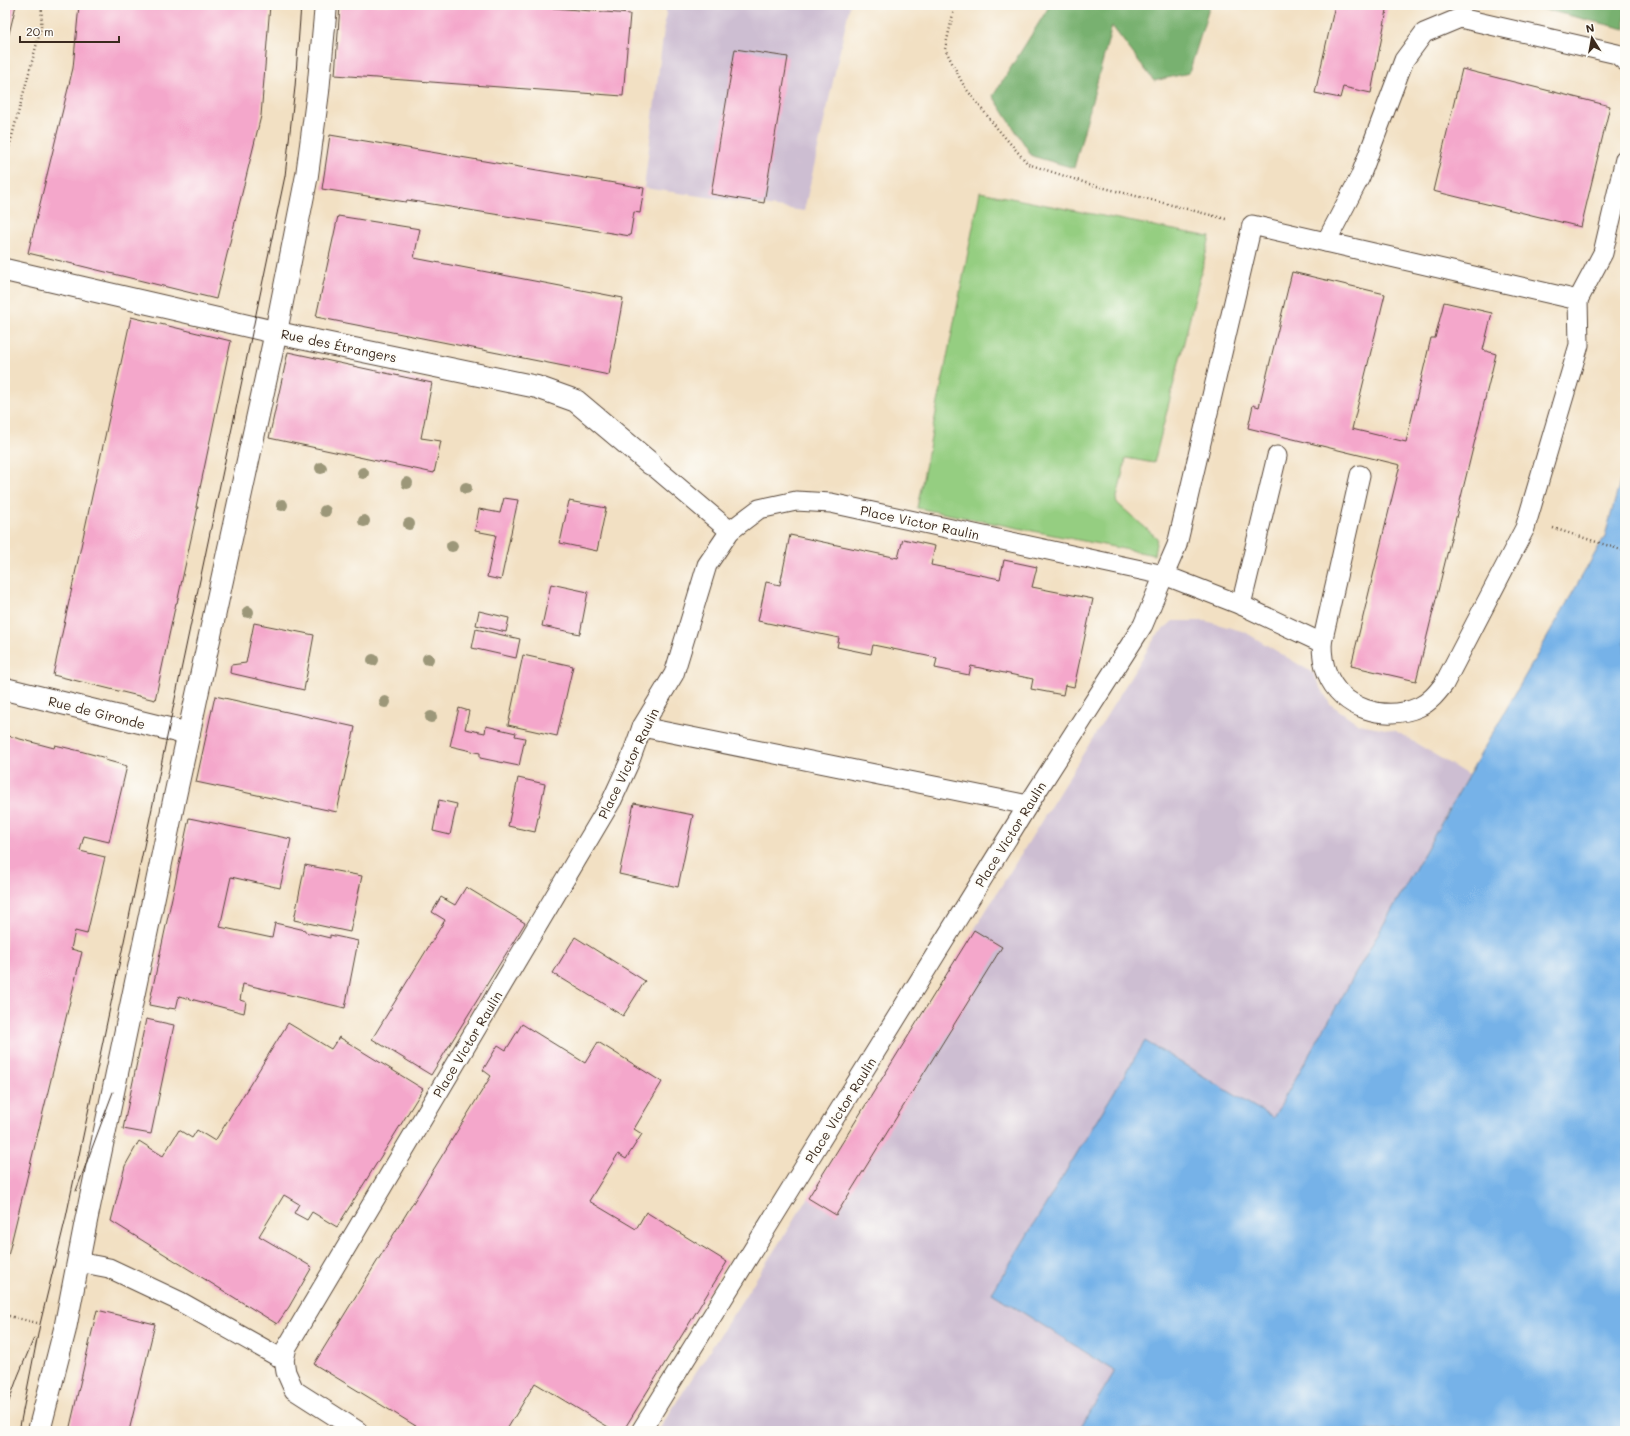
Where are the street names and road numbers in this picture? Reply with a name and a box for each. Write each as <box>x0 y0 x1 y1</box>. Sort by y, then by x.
street label: Rue des Étrangers <box>280 324 398 366</box>
street label: Place Victor Raulin <box>859 501 981 543</box>
street label: Rue de Gironde <box>47 692 147 732</box>
street label: Place Victor Raulin <box>594 705 662 821</box>
street label: Place Victor Raulin <box>971 778 1049 890</box>
street label: Place Victor Raulin <box>428 988 506 1100</box>
street label: Place Victor Raulin <box>801 1054 879 1166</box>

